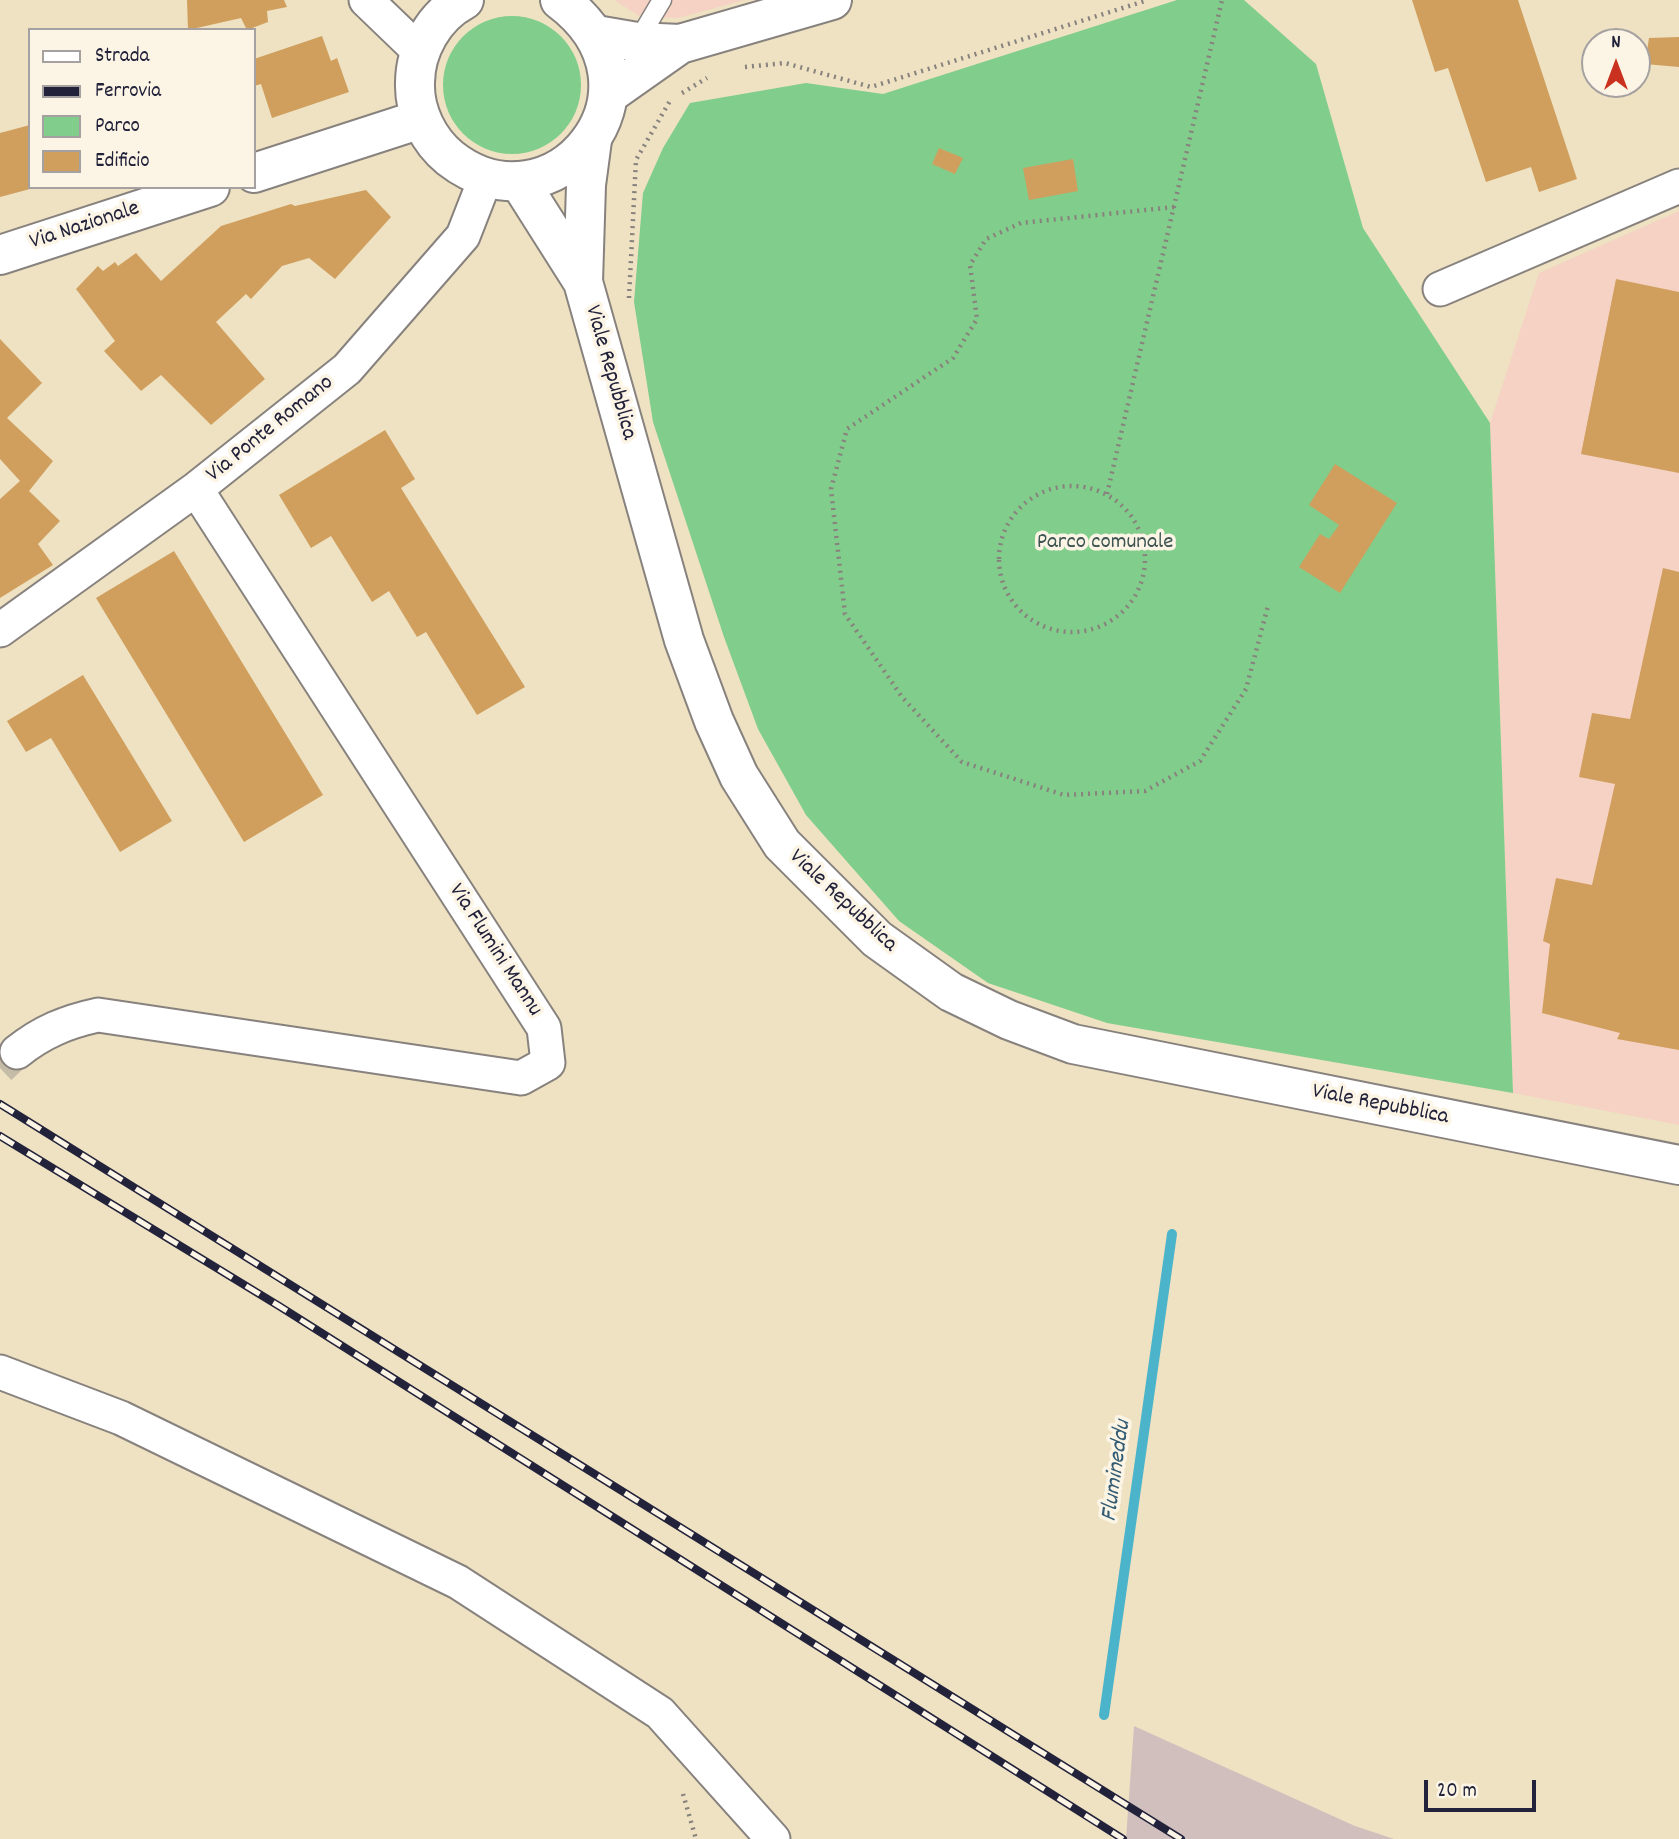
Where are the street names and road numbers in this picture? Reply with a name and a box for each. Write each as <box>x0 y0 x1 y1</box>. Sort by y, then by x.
street label: Via Nazionale <box>27 196 143 258</box>
street label: Viale Repubblica <box>577 303 641 443</box>
street label: Via Ponte Romano <box>202 370 340 490</box>
street label: Viale Repubblica <box>782 845 902 959</box>
street label: Via Flumini Mannu <box>441 880 547 1022</box>
street label: Viale Repubblica <box>1309 1079 1451 1133</box>

